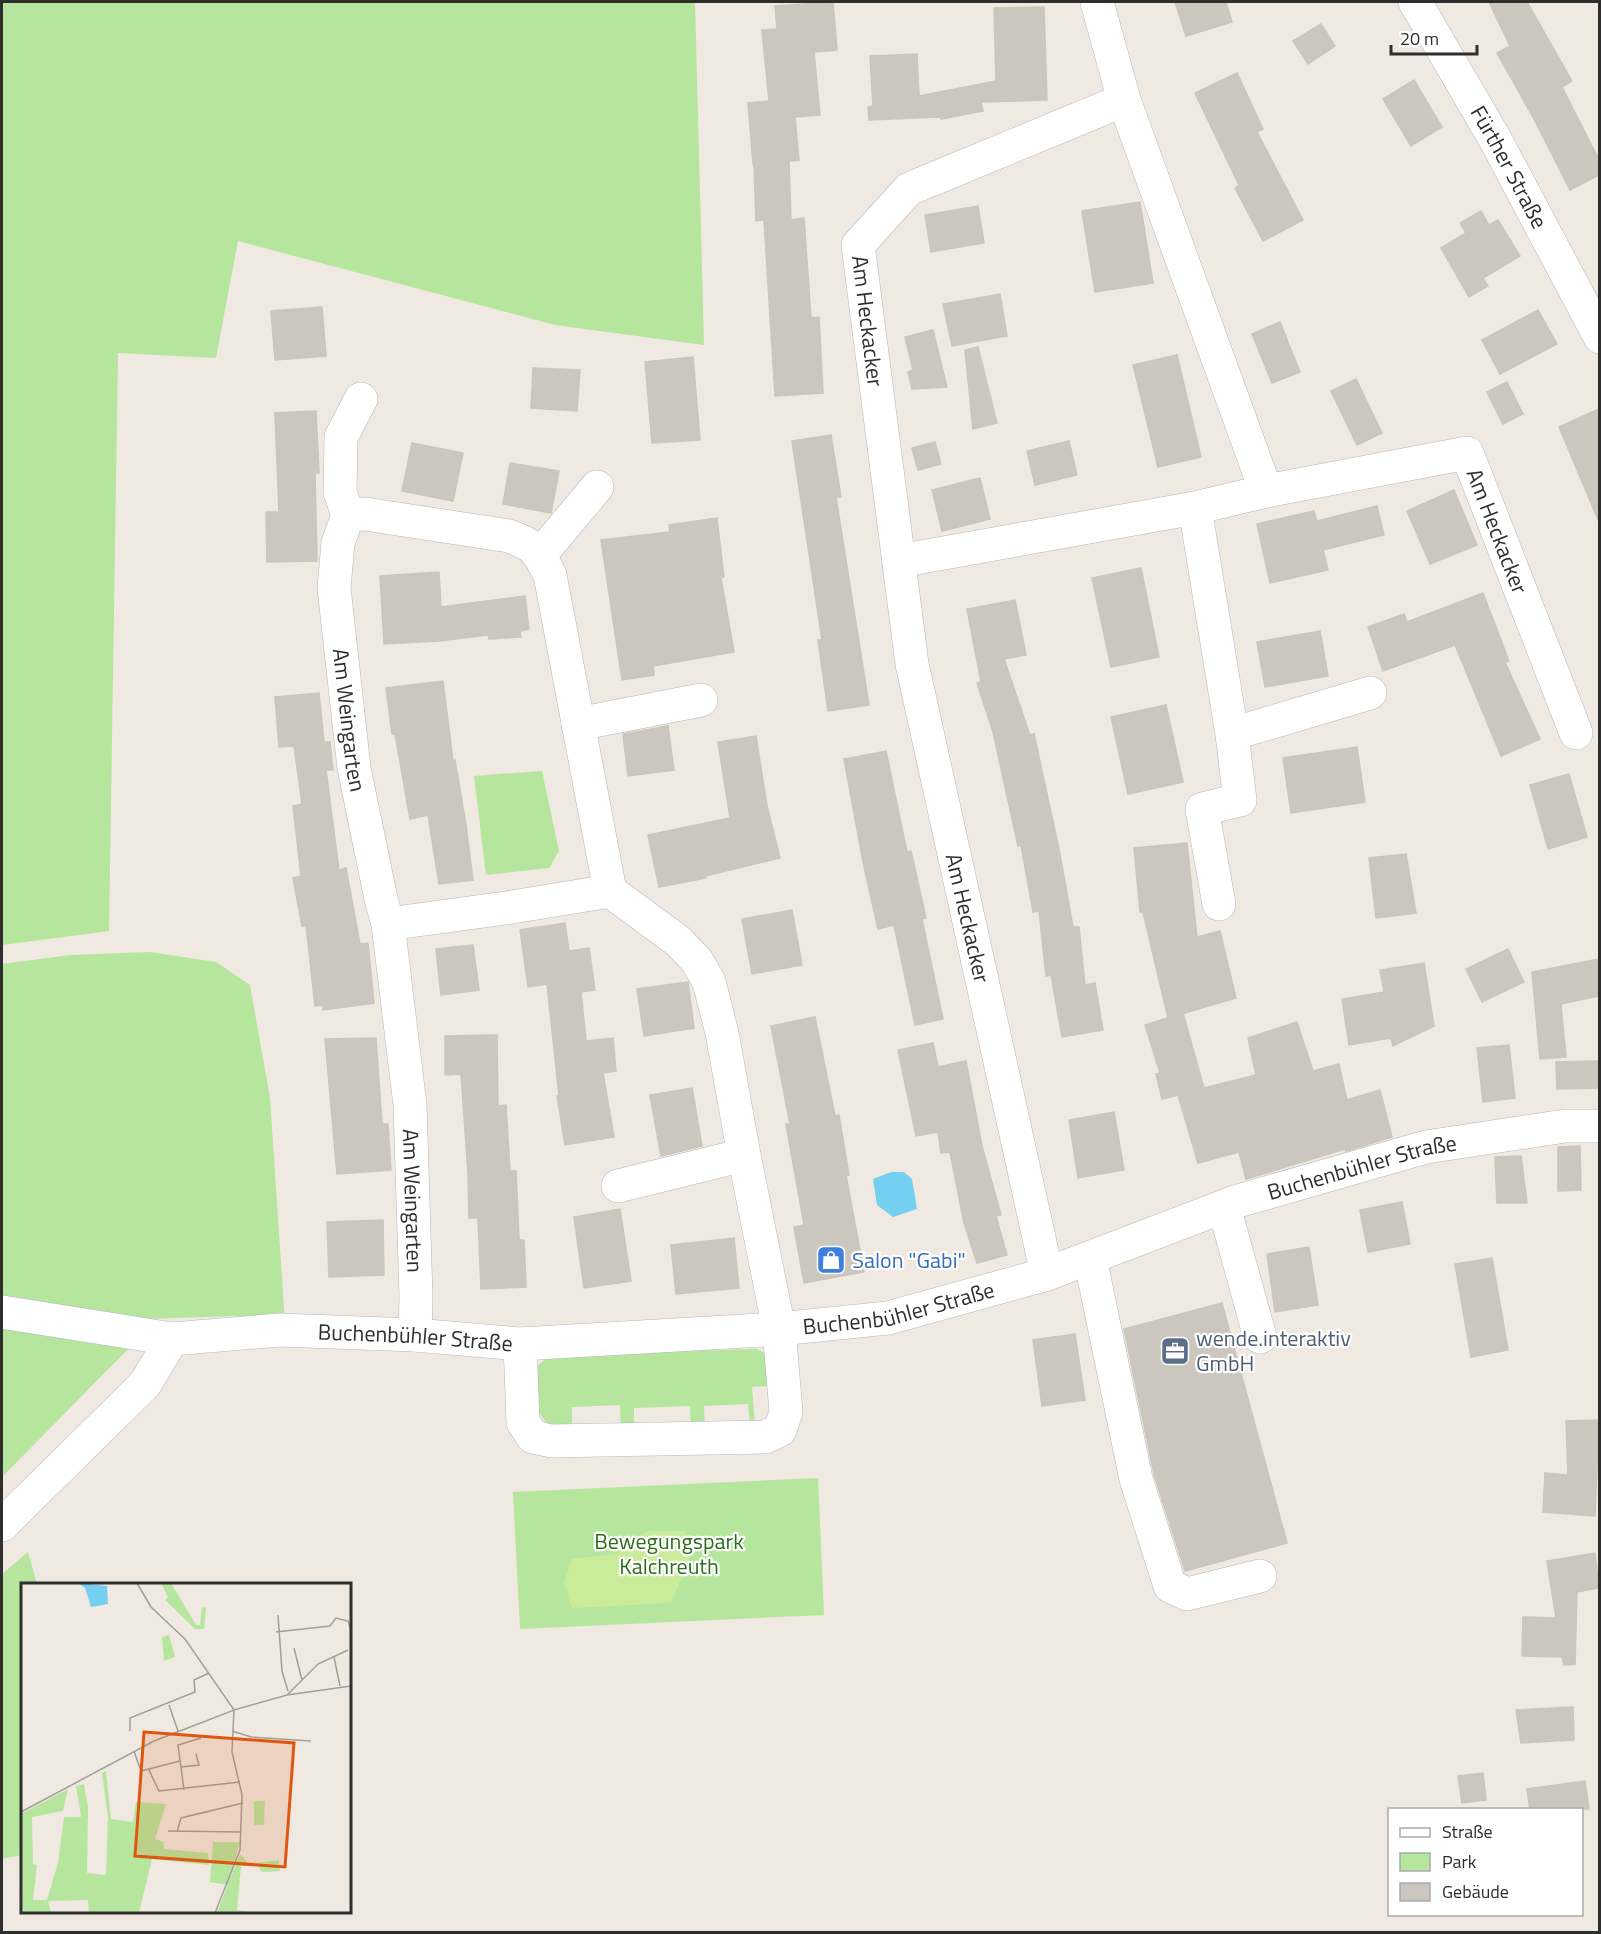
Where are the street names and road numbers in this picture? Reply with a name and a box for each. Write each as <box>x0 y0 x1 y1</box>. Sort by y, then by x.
street label: Fürther Straße <box>1462 99 1556 235</box>
street label: Am Heckacker <box>843 253 893 389</box>
street label: Am Heckacker <box>1458 463 1537 599</box>
street label: Am Weingarten <box>324 647 375 795</box>
street label: Am Heckacker <box>937 850 999 986</box>
street label: Buchenbühler Straße <box>1263 1126 1459 1209</box>
street label: Am Weingarten <box>394 1128 432 1273</box>
street label: Buchenbühler Straße <box>801 1272 998 1344</box>
street label: Buchenbühler Straße <box>317 1314 514 1360</box>

